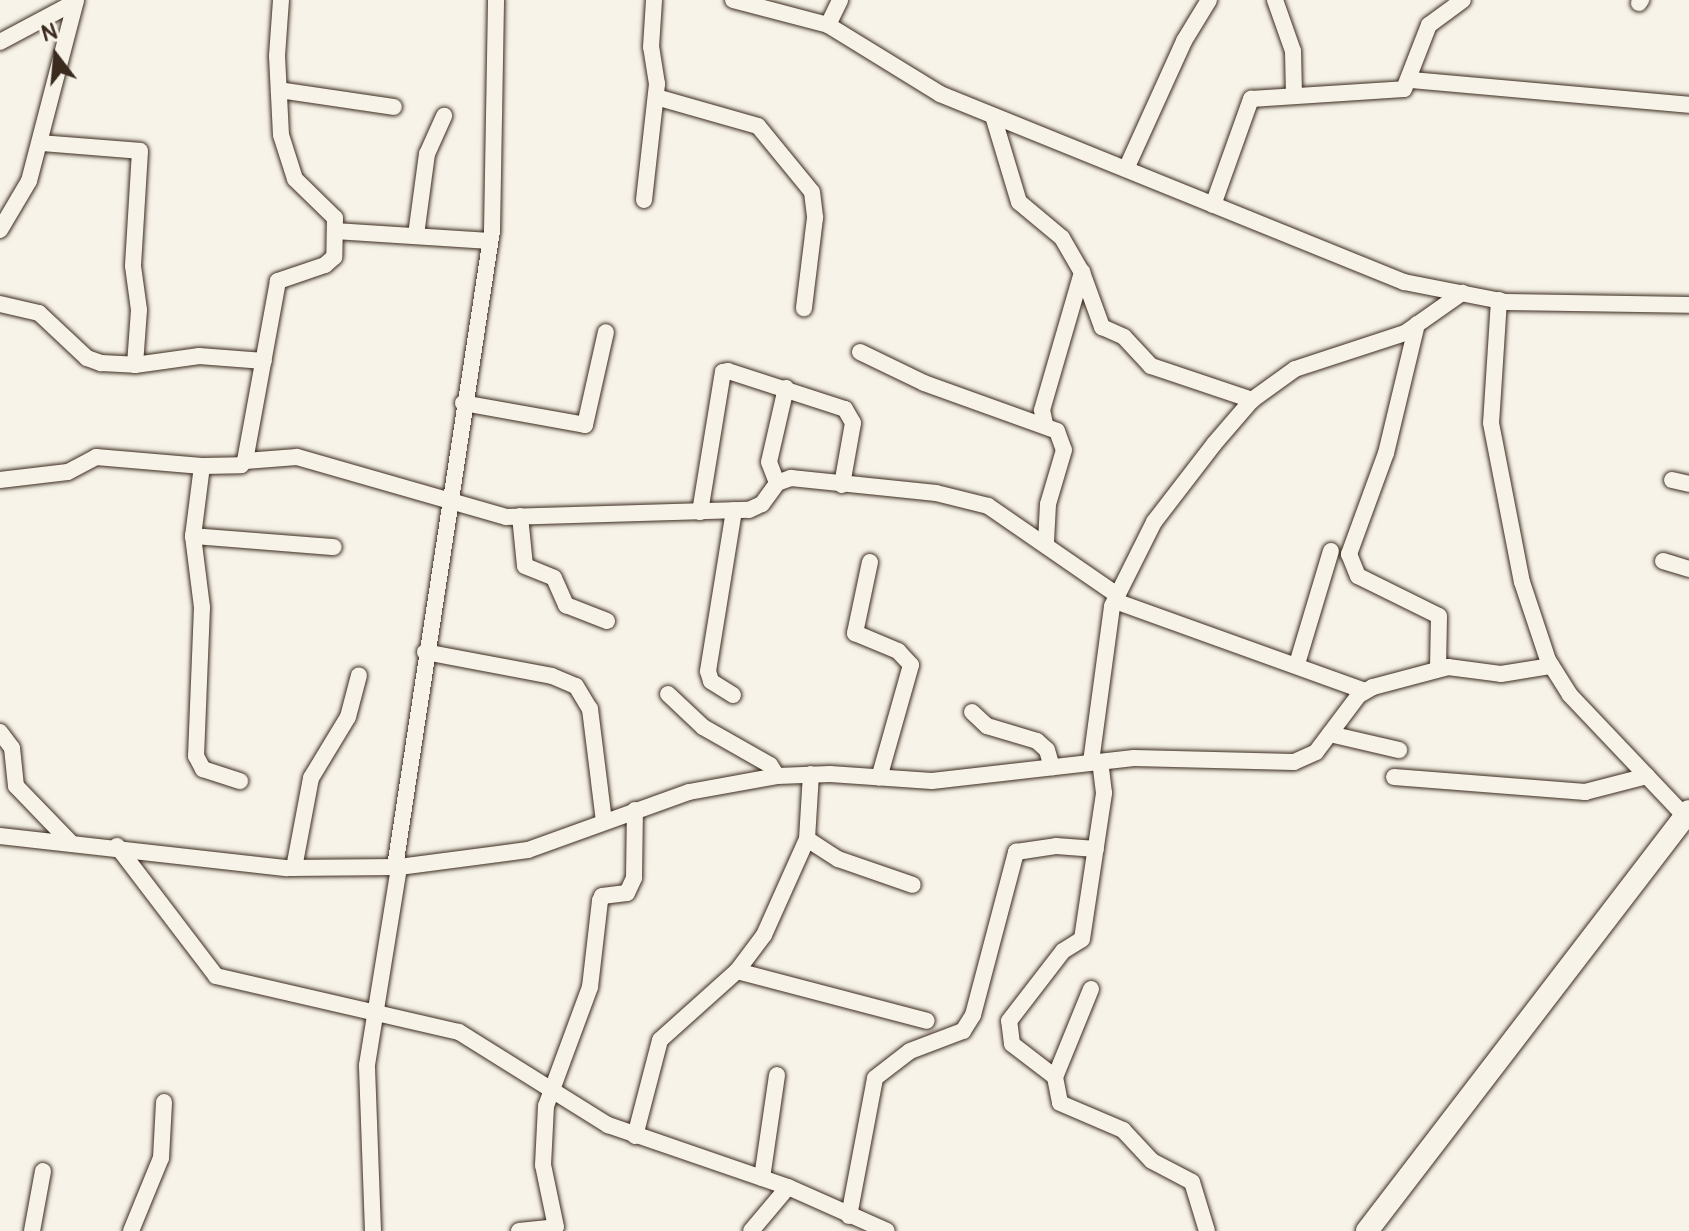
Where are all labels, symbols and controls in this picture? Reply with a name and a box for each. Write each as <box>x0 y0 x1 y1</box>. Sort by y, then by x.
north arrow <box>16 16 96 96</box>
text: N <box>38 17 60 48</box>

